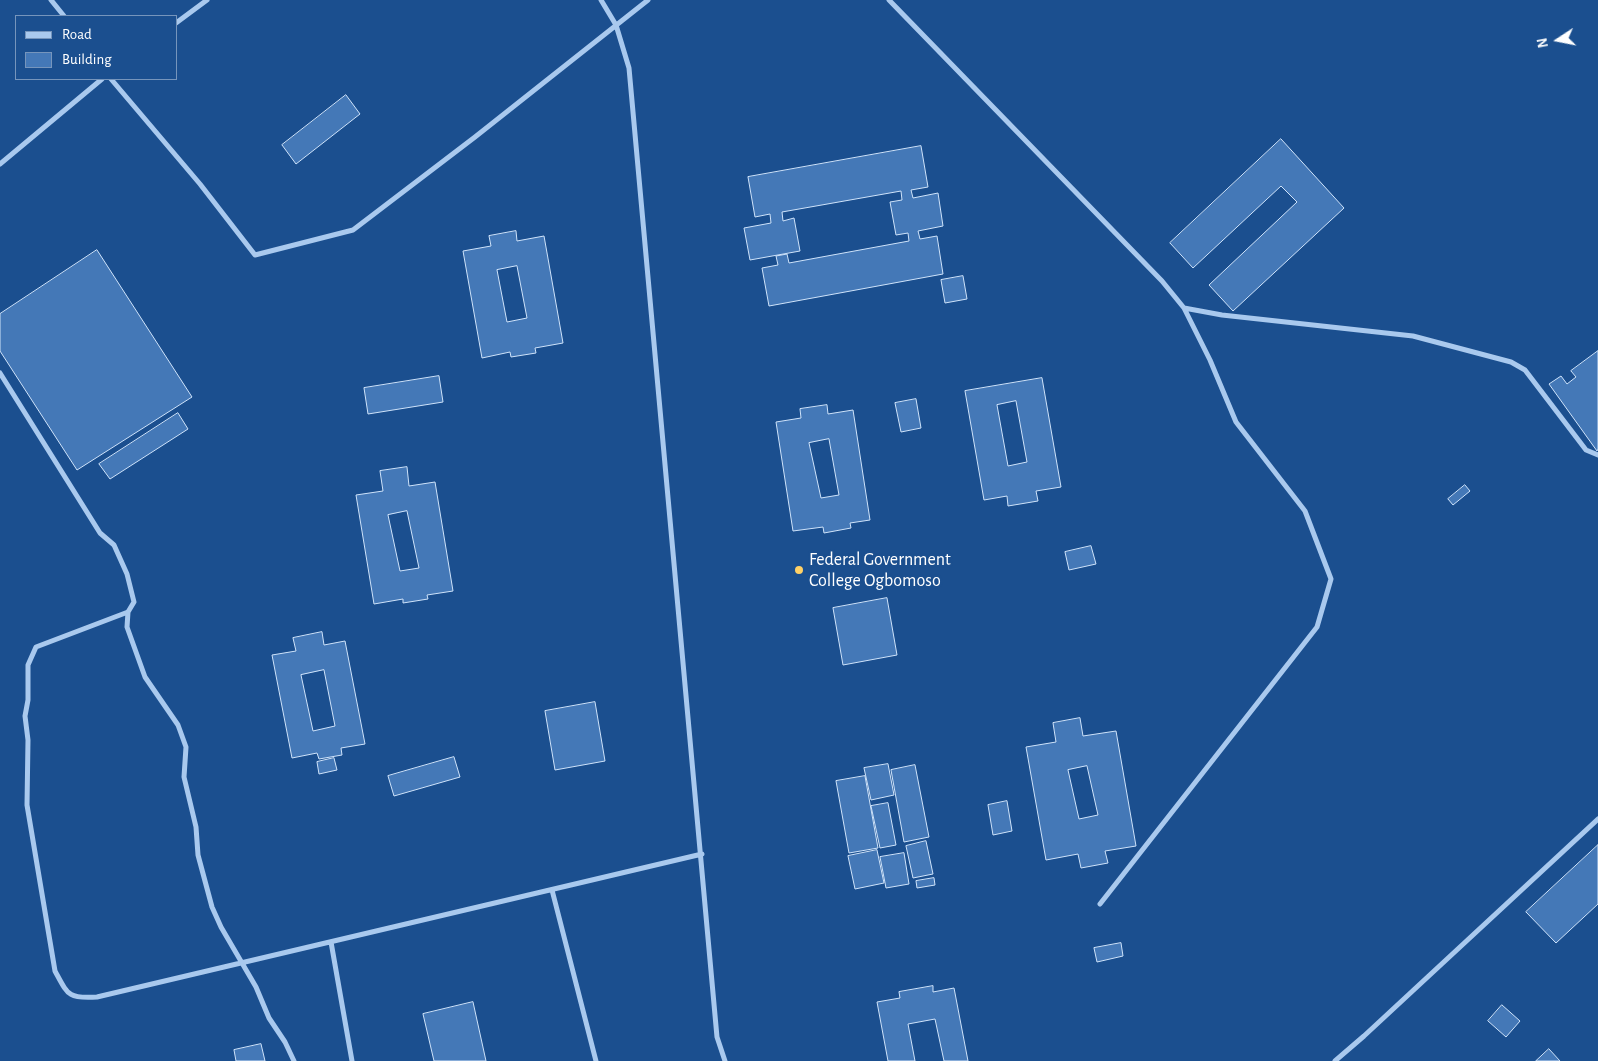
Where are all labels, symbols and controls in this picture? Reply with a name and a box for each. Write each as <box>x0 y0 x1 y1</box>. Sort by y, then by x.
legend <box>15 15 178 80</box>
north arrow <box>1533 15 1583 65</box>
text: Road <box>62 27 92 42</box>
text: N <box>1535 37 1551 49</box>
text: Building <box>62 52 112 67</box>
place label: Federal Government College Ogbomoso <box>809 549 951 592</box>
marker: Federal Government College Ogbomoso <box>793 564 805 576</box>

